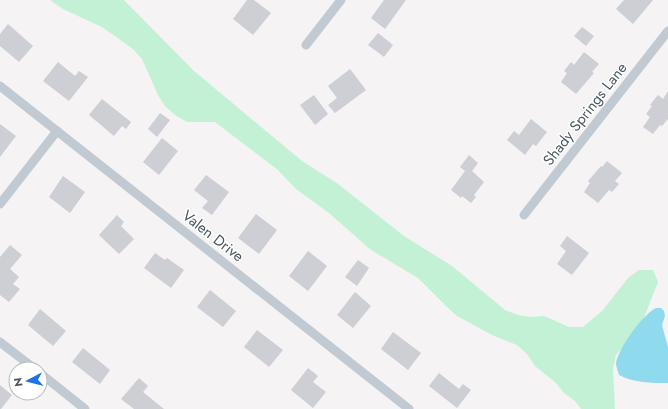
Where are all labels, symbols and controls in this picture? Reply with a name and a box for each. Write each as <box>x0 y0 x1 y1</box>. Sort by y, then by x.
street label: Shady Springs Lane <box>538 58 632 170</box>
street label: Valen Drive <box>178 205 249 267</box>
north arrow <box>8 361 48 401</box>
text: N <box>10 377 27 388</box>

